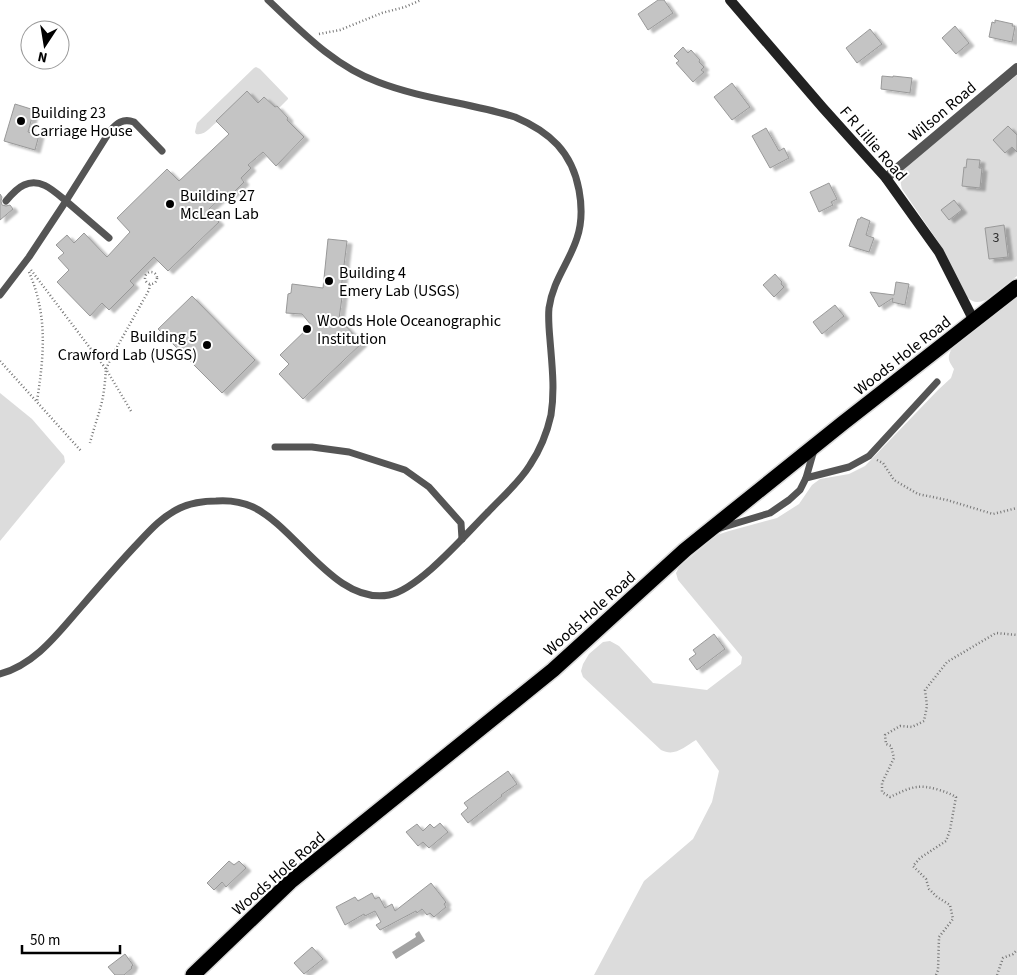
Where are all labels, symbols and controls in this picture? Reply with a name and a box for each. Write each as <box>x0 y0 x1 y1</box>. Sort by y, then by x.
north arrow <box>20 20 70 70</box>
text: N <box>36 46 49 67</box>
street label: Wilson Road <box>904 77 981 147</box>
street label: F R Lillie Road <box>835 101 912 186</box>
place label: Building 23 Carriage House <box>31 102 133 142</box>
marker: Building 23 Carriage House <box>15 115 27 127</box>
place label: Building 27 McLean Lab <box>180 185 259 225</box>
marker: Building 27 McLean Lab <box>164 198 176 210</box>
house number: 3 <box>993 228 1000 248</box>
place label: Building 4 Emery Lab (USGS) <box>339 262 460 302</box>
marker: Building 4 Emery Lab (USGS) <box>323 275 335 287</box>
place label: Woods Hole Oceanographic Institution <box>317 310 501 350</box>
street label: Woods Hole Road <box>850 311 956 401</box>
marker: Woods Hole Oceanographic Institution <box>301 323 313 335</box>
place label: Building 5 Crawford Lab (USGS) <box>58 326 197 366</box>
marker: Building 5 Crawford Lab (USGS) <box>201 339 213 351</box>
street label: Woods Hole Road <box>539 566 641 661</box>
street label: Woods Hole Road <box>227 827 330 921</box>
scale bar <box>22 922 120 954</box>
text: 50 m <box>30 930 60 951</box>

